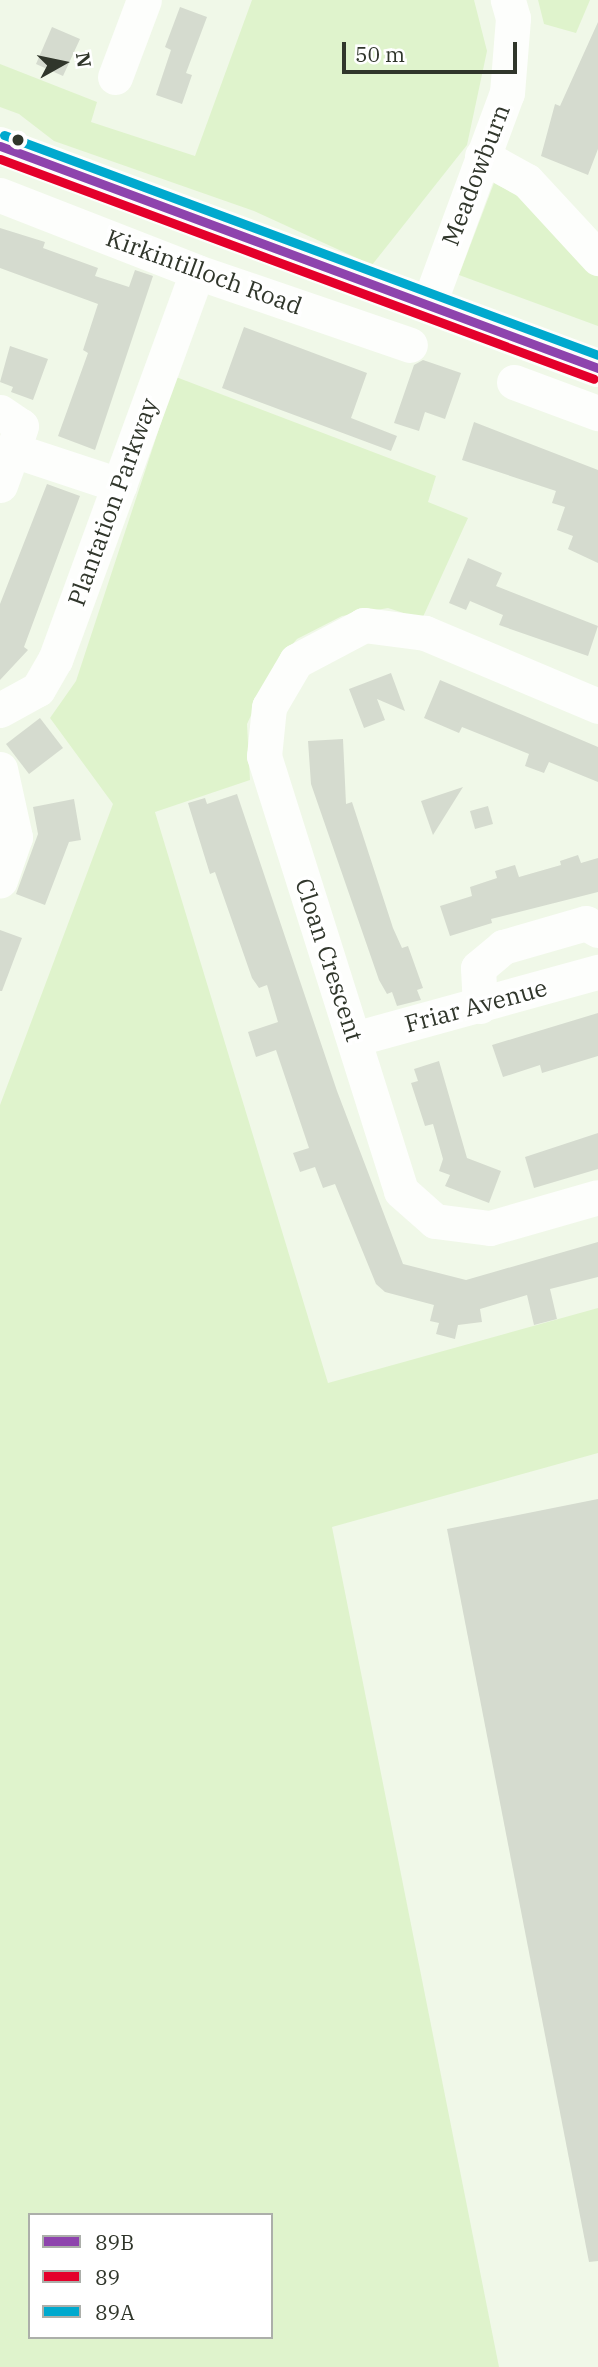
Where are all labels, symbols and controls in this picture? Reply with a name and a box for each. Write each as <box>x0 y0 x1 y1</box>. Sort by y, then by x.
north arrow <box>28 28 98 98</box>
scale bar <box>346 28 521 72</box>
text: 50 m <box>355 40 405 68</box>
text: N <box>71 50 97 69</box>
street label: Meadowburn <box>436 100 516 250</box>
unlabelled marker <box>11 133 25 147</box>
street label: Kirkintilloch Road <box>102 223 306 321</box>
street label: Plantation Parkway <box>62 394 164 610</box>
street label: Cloan Crescent <box>289 875 369 1045</box>
street label: Friar Avenue <box>402 973 550 1039</box>
legend <box>28 2213 273 2339</box>
text: 89B <box>95 2228 134 2256</box>
text: 89 <box>95 2263 120 2291</box>
text: 89A <box>95 2298 135 2326</box>

